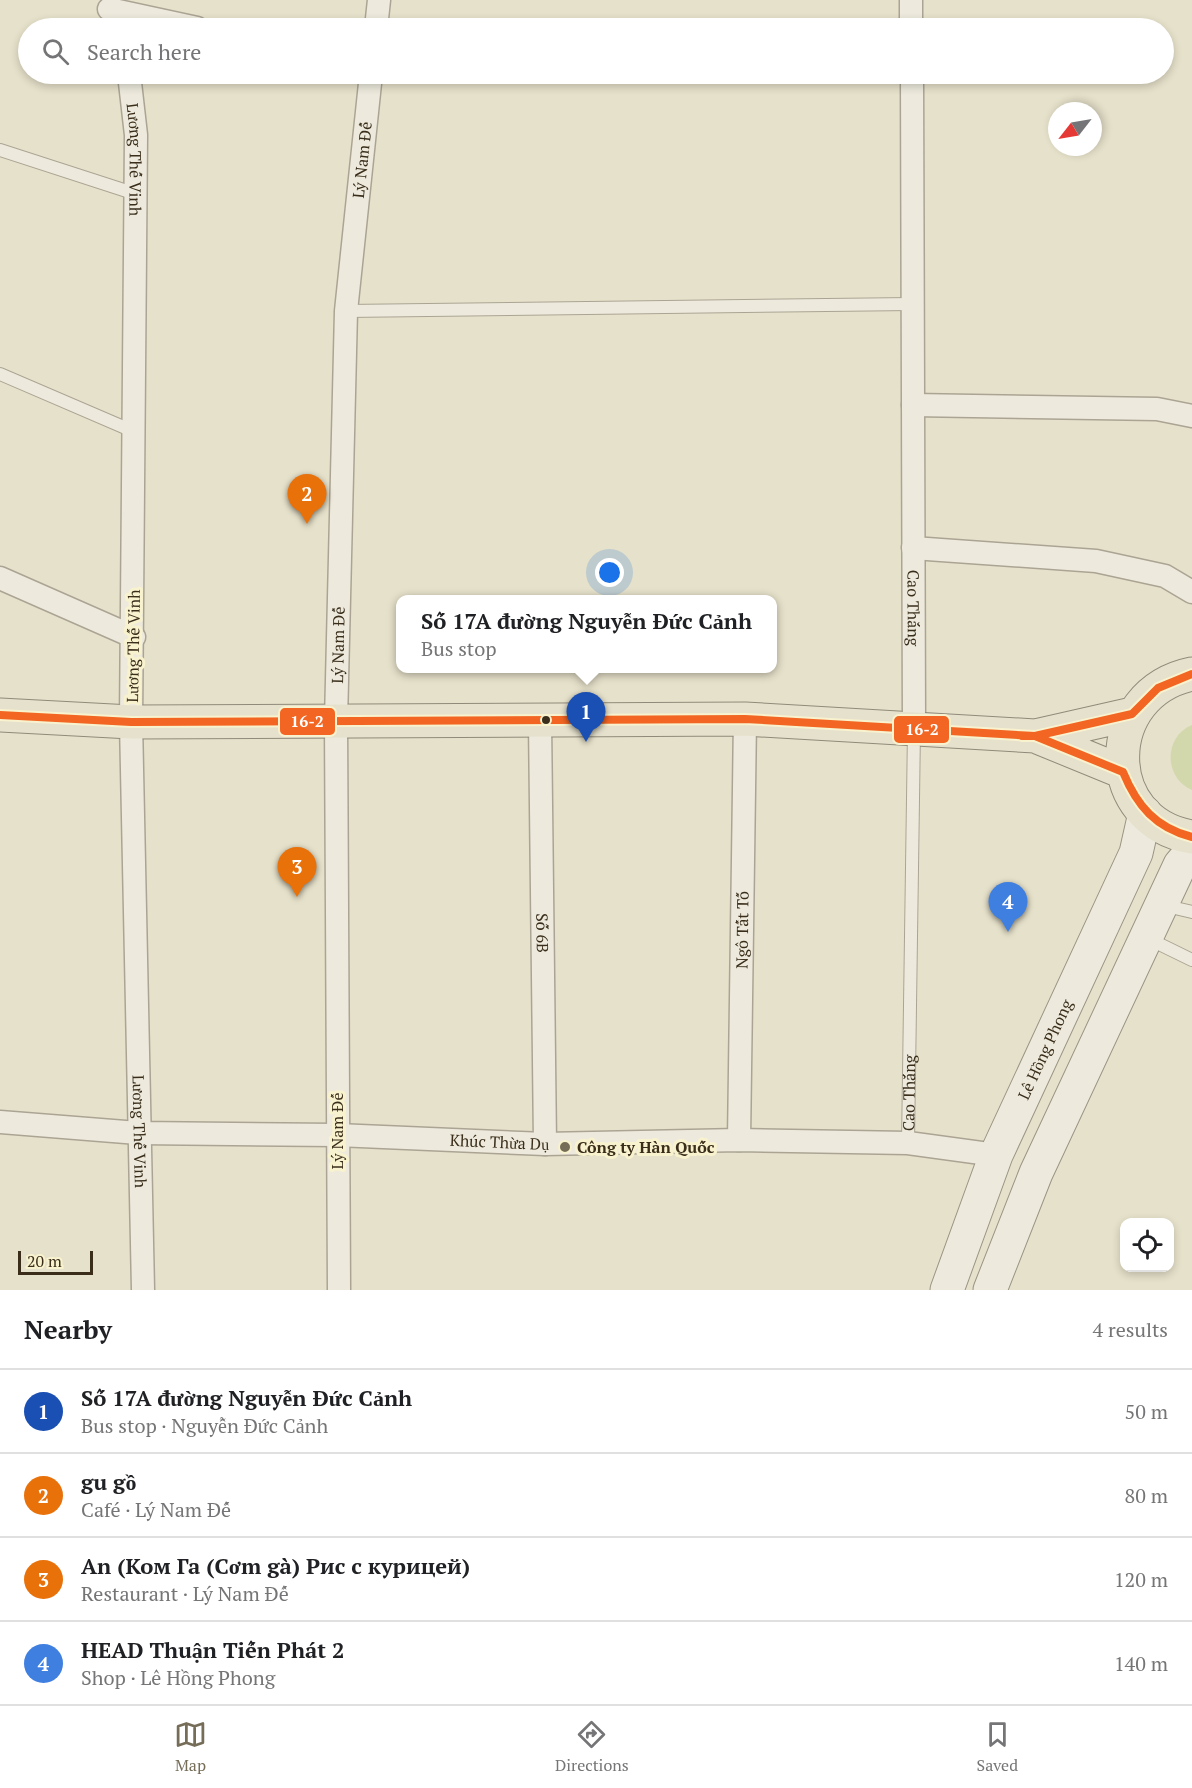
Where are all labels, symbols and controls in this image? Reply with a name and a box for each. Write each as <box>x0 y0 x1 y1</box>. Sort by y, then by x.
search box <box>18 18 1174 84</box>
icon: search <box>39 35 72 68</box>
text: Search here <box>87 37 201 66</box>
street label: Lương Thế Vinh <box>121 102 147 217</box>
north arrow <box>1048 102 1102 156</box>
street label: Lý Nam Đế <box>347 121 377 199</box>
pin: 2 <box>288 474 326 524</box>
your location <box>595 558 624 587</box>
street label: Cao Thắng <box>903 570 925 647</box>
street label: Lương Thế Vinh <box>121 589 145 703</box>
popup <box>396 595 777 673</box>
street label: Lý Nam Đế <box>326 606 350 684</box>
text: Số 17A đường Nguyễn Đức Cảnh <box>421 606 752 635</box>
text: Bus stop <box>421 635 497 662</box>
pin: 1 <box>566 692 606 742</box>
line badge: 16-2 <box>279 707 336 736</box>
text: 16-2 <box>290 710 324 732</box>
unlabelled marker <box>540 714 552 726</box>
line badge: 16-2 <box>893 715 950 744</box>
text: 16-2 <box>905 718 939 740</box>
pin: 3 <box>278 848 316 897</box>
pin: 4 <box>988 882 1028 932</box>
street label: Ngô Tất Tố <box>730 891 754 969</box>
street label: Số 6B <box>531 913 554 953</box>
street label: Lê Hồng Phong <box>1012 995 1078 1103</box>
street label: Cao Thắng <box>897 1054 920 1131</box>
street label: Lương Thế Vinh <box>127 1075 152 1189</box>
street label: Lý Nam Đế <box>326 1093 348 1169</box>
street label: Khúc Thừa Dụ <box>449 1129 549 1155</box>
place label: Công ty Hàn Quốc <box>577 1136 715 1158</box>
marker: Công ty Hàn Quốc <box>558 1140 572 1154</box>
map controls <box>1120 1218 1174 1272</box>
button: locate <box>1120 1218 1174 1272</box>
scale bar <box>18 1248 93 1276</box>
text: 20 m <box>27 1250 62 1272</box>
text: Nearby <box>24 1312 112 1346</box>
text: 4 results <box>1093 1316 1168 1343</box>
text: Số 17A đường Nguyễn Đức Cảnh <box>81 1383 412 1412</box>
text: 1 <box>38 1398 49 1425</box>
text: 50 m <box>1125 1398 1168 1425</box>
text: Bus stop · Nguyễn Đức Cảnh <box>81 1412 328 1439</box>
text: gu gồ <box>81 1467 136 1496</box>
text: 2 <box>38 1482 49 1509</box>
text: 80 m <box>1125 1482 1168 1509</box>
text: Café · Lý Nam Đế <box>81 1496 231 1523</box>
text: An (Ком Га (Cơm gà) Рис с курицей) <box>81 1551 470 1580</box>
text: 3 <box>38 1566 49 1593</box>
text: 120 m <box>1114 1566 1168 1593</box>
text: Restaurant · Lý Nam Đế <box>81 1580 289 1607</box>
text: HEAD Thuận Tiến Phát 2 <box>81 1635 344 1664</box>
text: 4 <box>38 1650 49 1677</box>
text: 140 m <box>1114 1650 1168 1677</box>
text: Shop · Lê Hồng Phong <box>81 1664 275 1691</box>
tab: Map <box>174 1718 207 1776</box>
tab: Directions <box>555 1718 629 1776</box>
tab: Saved <box>977 1718 1018 1776</box>

